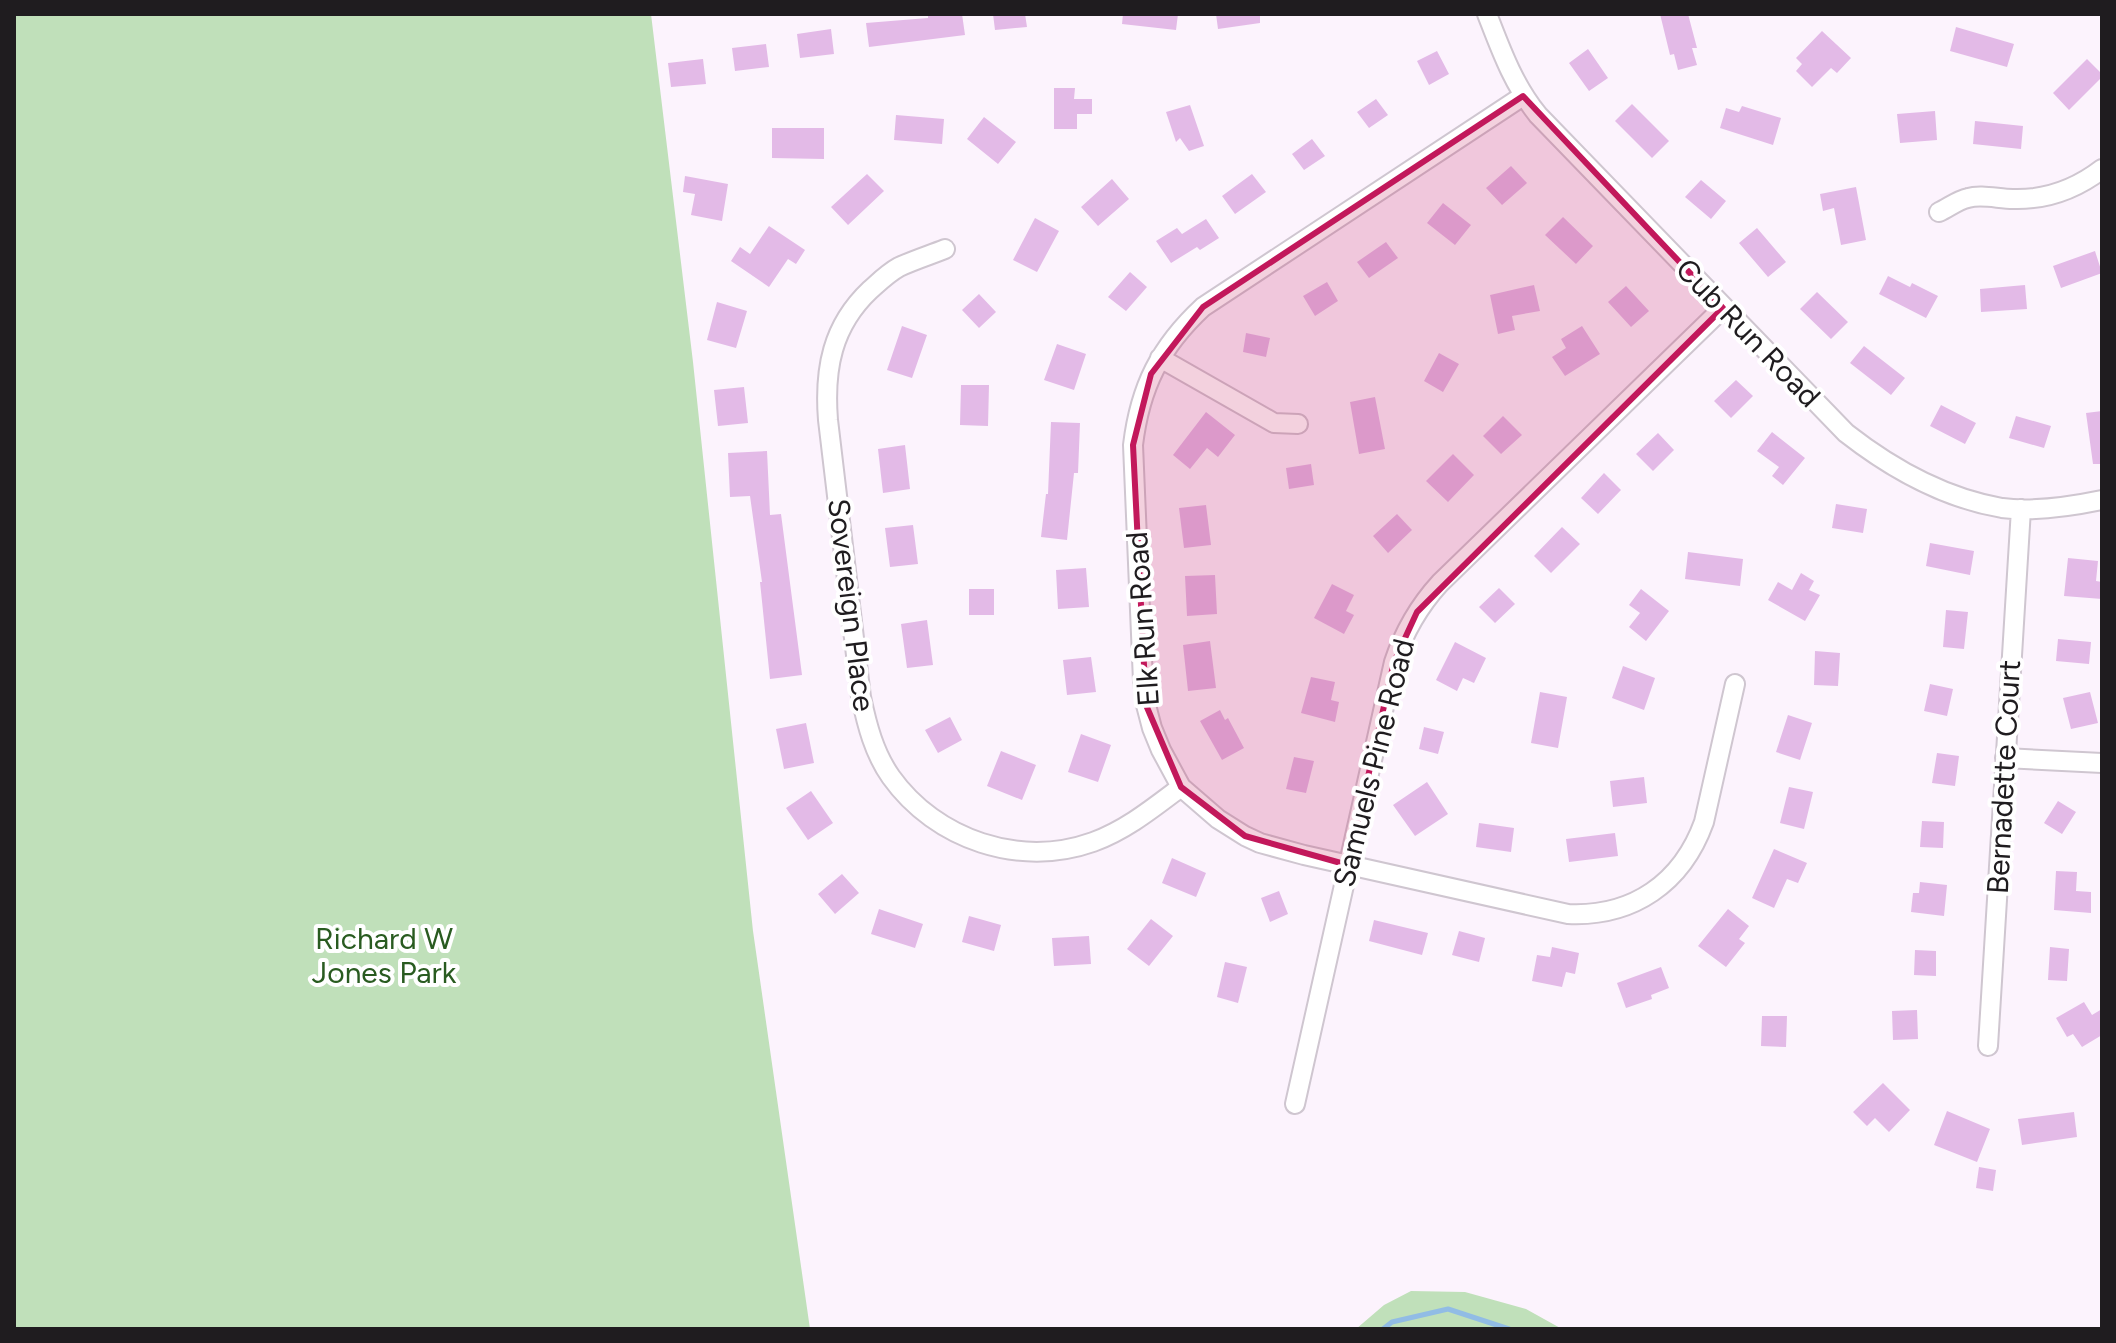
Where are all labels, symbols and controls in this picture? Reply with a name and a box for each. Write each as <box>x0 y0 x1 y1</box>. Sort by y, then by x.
street label: Cub Run Road <box>1668 251 1828 415</box>
street label: Sovereign Place <box>820 496 883 713</box>
street label: Elk Run Road <box>1118 530 1167 708</box>
street label: Samuels Pine Road <box>1325 635 1422 891</box>
street label: Bernadette Court <box>1979 659 2028 895</box>
park label: Richard W Jones Park <box>312 920 457 991</box>

